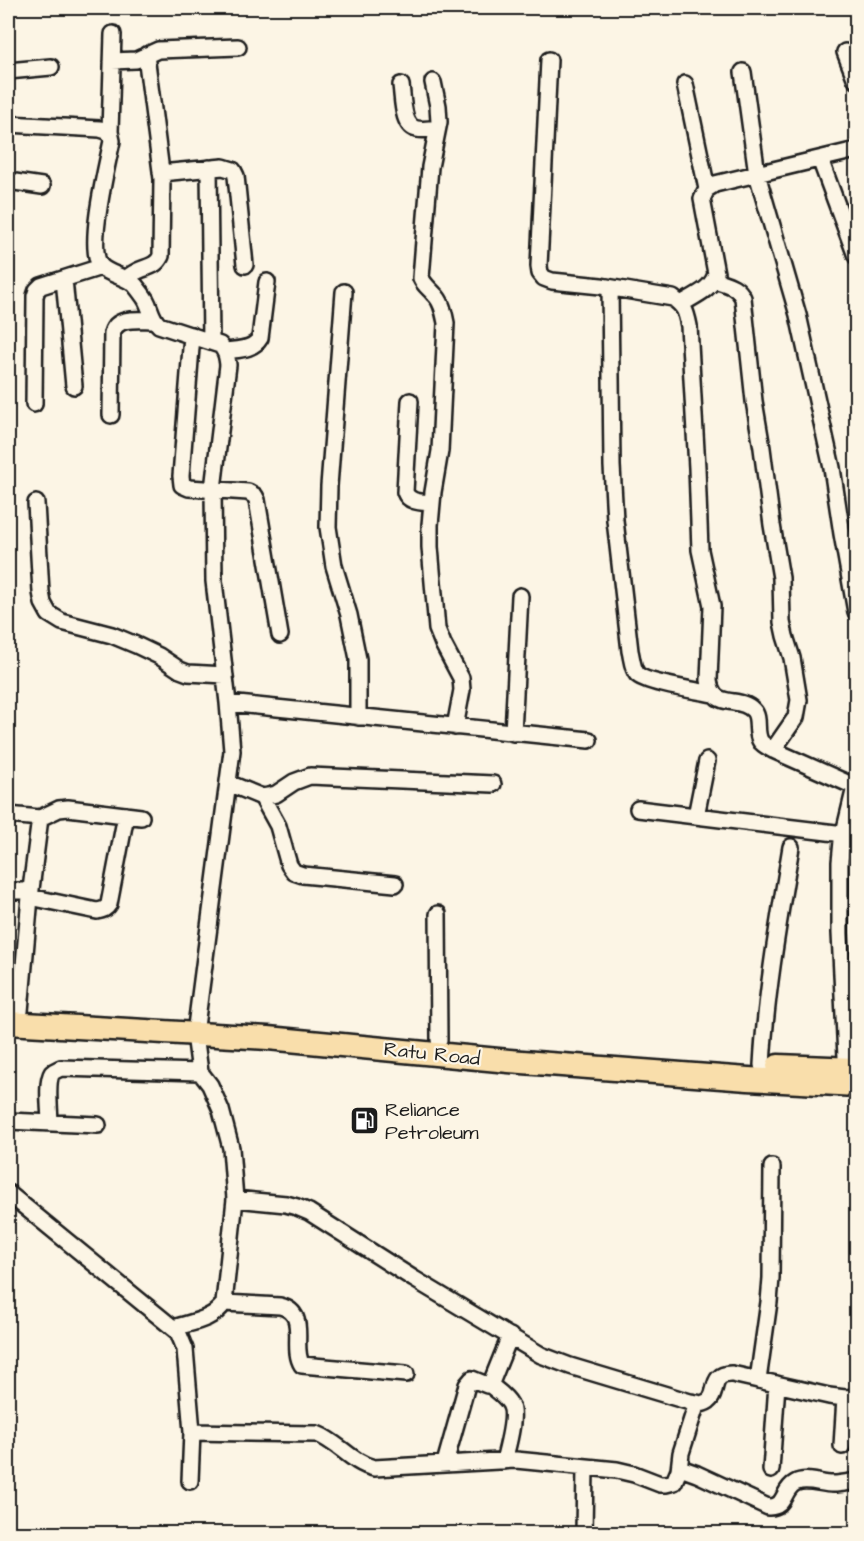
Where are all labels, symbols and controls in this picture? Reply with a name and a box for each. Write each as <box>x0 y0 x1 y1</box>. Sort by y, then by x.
street label: Ratu Road <box>382 1035 482 1073</box>
place label: Reliance Petroleum <box>385 1096 479 1147</box>
fuel station icon: Reliance Petroleum <box>348 1105 380 1137</box>

